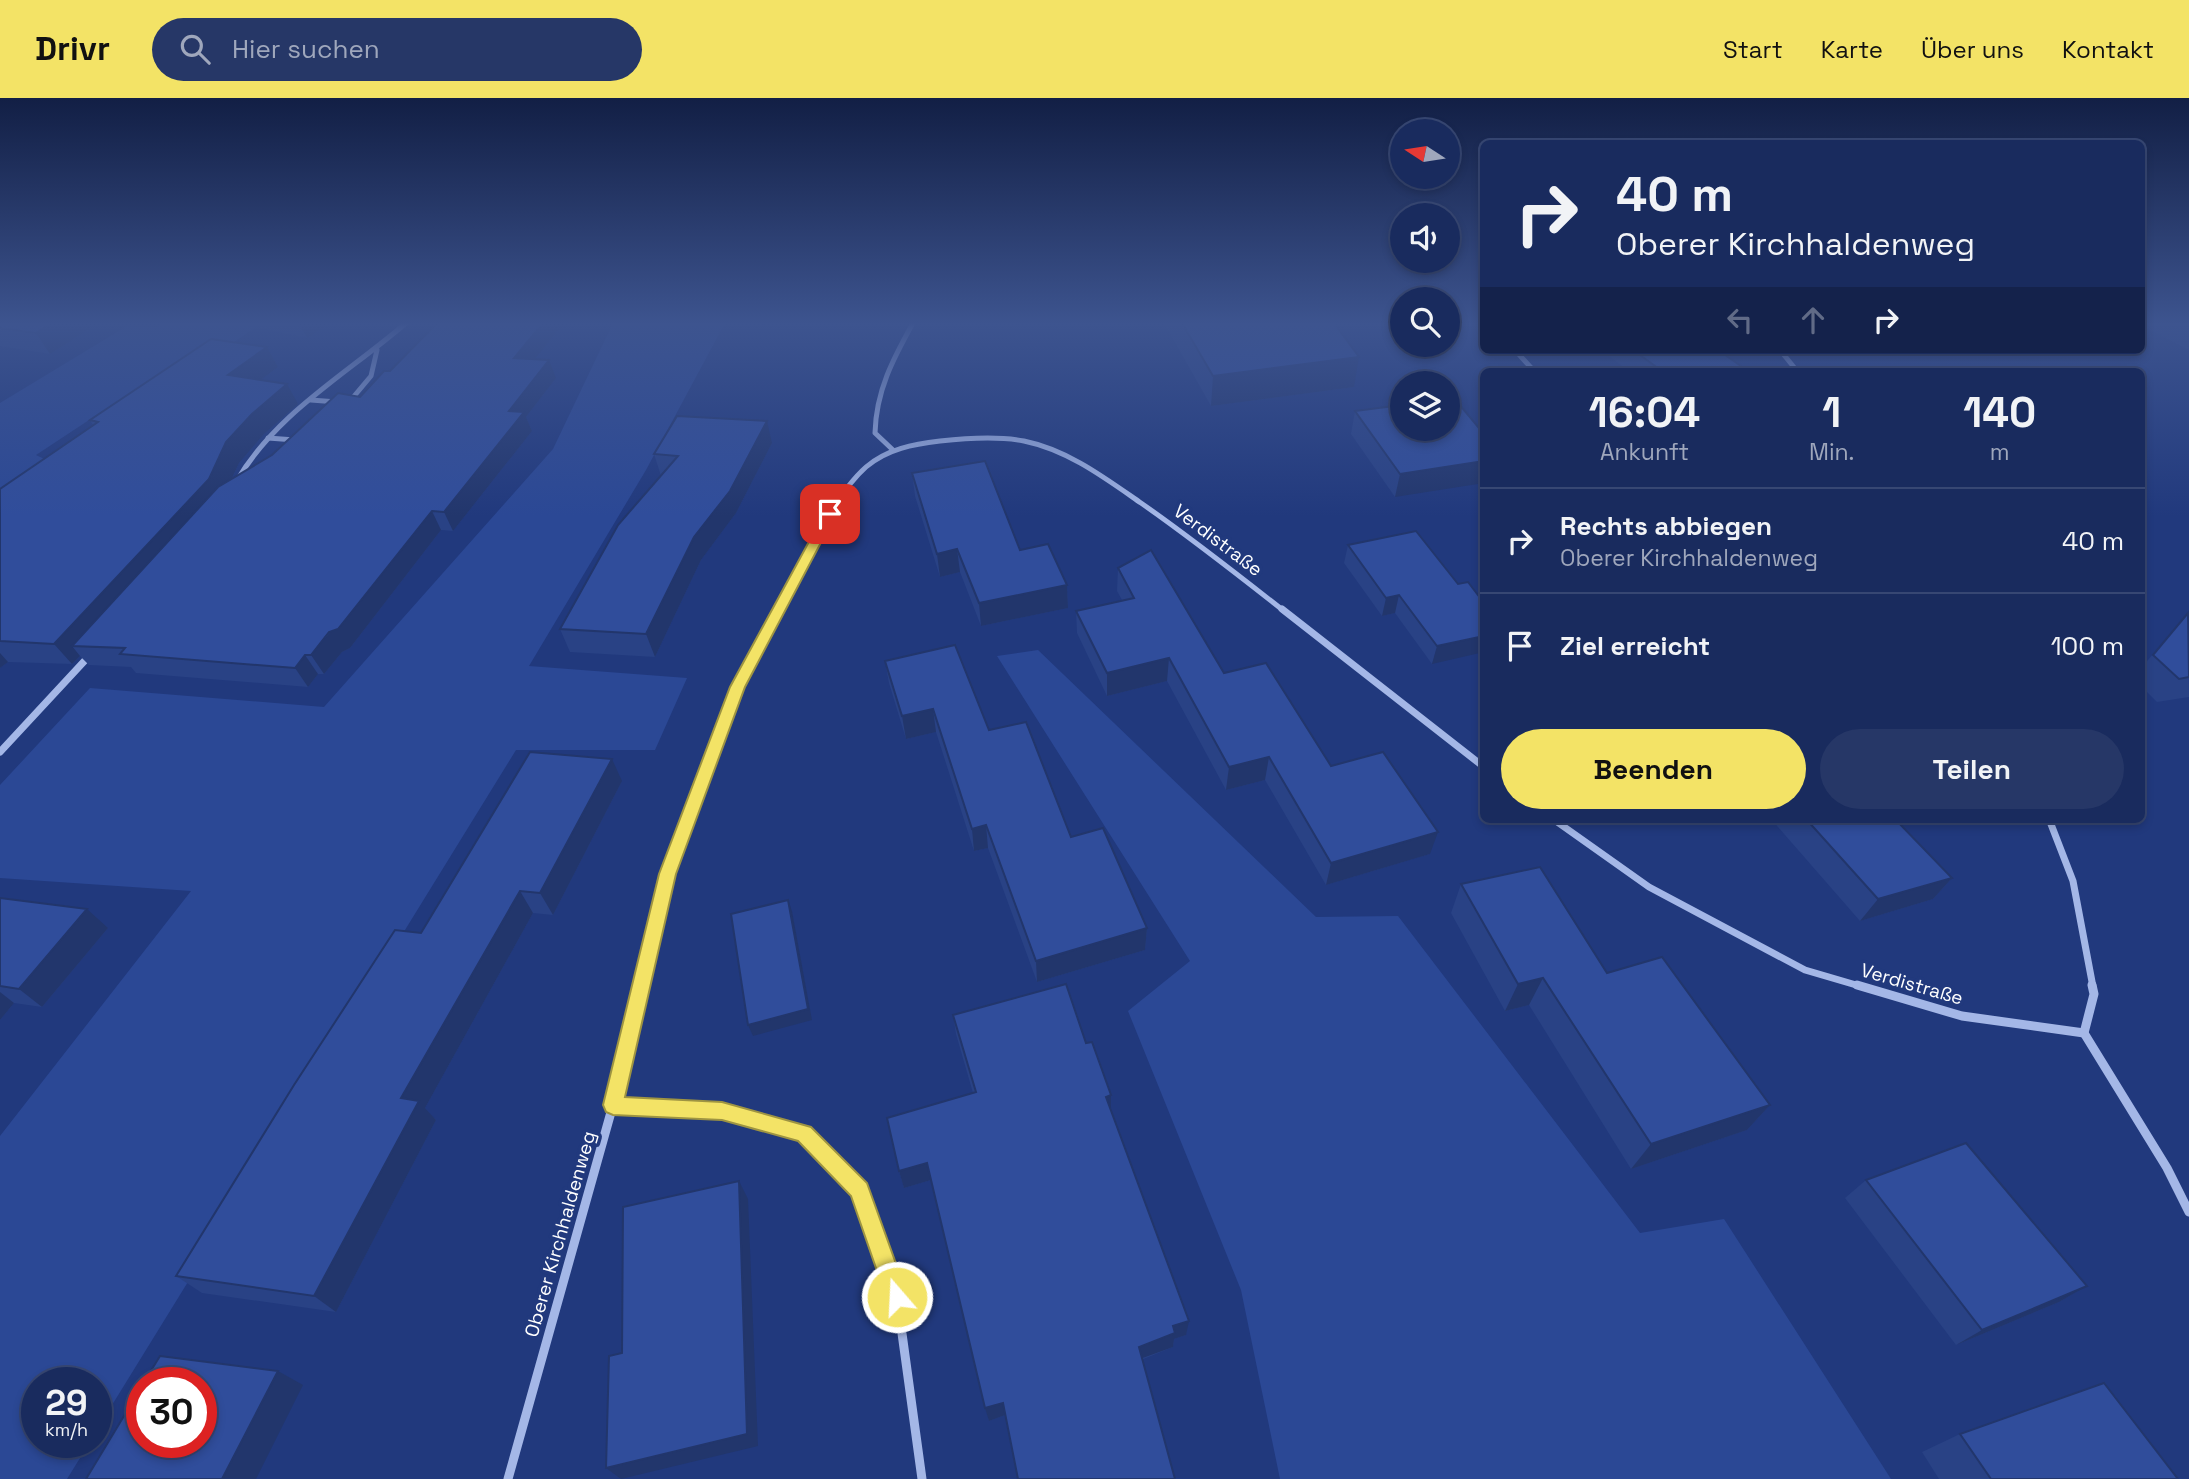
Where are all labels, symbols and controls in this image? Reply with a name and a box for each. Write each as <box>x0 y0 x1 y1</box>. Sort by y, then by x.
search box <box>152 18 642 81</box>
text: Drivr <box>35 28 110 70</box>
icon: search <box>176 30 214 68</box>
text: Hier suchen <box>232 32 380 66</box>
text: Start <box>1723 34 1783 65</box>
text: Karte <box>1821 34 1883 65</box>
text: Über uns <box>1921 34 2024 65</box>
text: Kontakt <box>2062 34 2154 65</box>
north arrow <box>1390 119 1460 189</box>
map controls <box>1390 119 1460 441</box>
text: 40 m <box>1616 163 1733 225</box>
icon: right <box>1501 168 1592 259</box>
button: sound <box>1390 203 1460 273</box>
text: Oberer Kirchhaldenweg <box>1616 224 1975 264</box>
button: search <box>1390 287 1460 357</box>
icon: left <box>1721 301 1759 339</box>
icon: ahead <box>1794 301 1832 339</box>
icon: right <box>1867 301 1905 339</box>
button: layers <box>1390 371 1460 441</box>
text: 16:04 <box>1589 386 1700 439</box>
text: 1 <box>1822 386 1841 439</box>
text: 140 <box>1963 386 2036 439</box>
text: Ankunft <box>1600 437 1689 467</box>
text: Min. <box>1809 437 1854 467</box>
text: m <box>1990 437 2010 467</box>
pin <box>800 484 860 544</box>
icon: arrive <box>811 495 849 533</box>
street label: Verdistraße <box>1168 498 1268 582</box>
text: Rechts abbiegen <box>1560 509 1772 543</box>
icon: right <box>1501 522 1539 560</box>
text: 40 m <box>2062 524 2124 558</box>
text: Oberer Kirchhaldenweg <box>1560 543 1818 573</box>
icon: arrive <box>1501 627 1539 665</box>
text: Ziel erreicht <box>1560 629 1710 663</box>
text: 100 m <box>2051 629 2124 663</box>
button: Beenden <box>1501 729 1806 809</box>
button: Teilen <box>1820 729 2124 809</box>
street label: Verdistraße <box>1858 957 1966 1011</box>
street label: Oberer Kirchhaldenweg <box>519 1128 601 1340</box>
position arrow <box>860 1260 934 1334</box>
speed limit sign: 30 <box>126 1367 217 1458</box>
text: 29 <box>45 1381 88 1425</box>
text: km/h <box>45 1418 88 1441</box>

